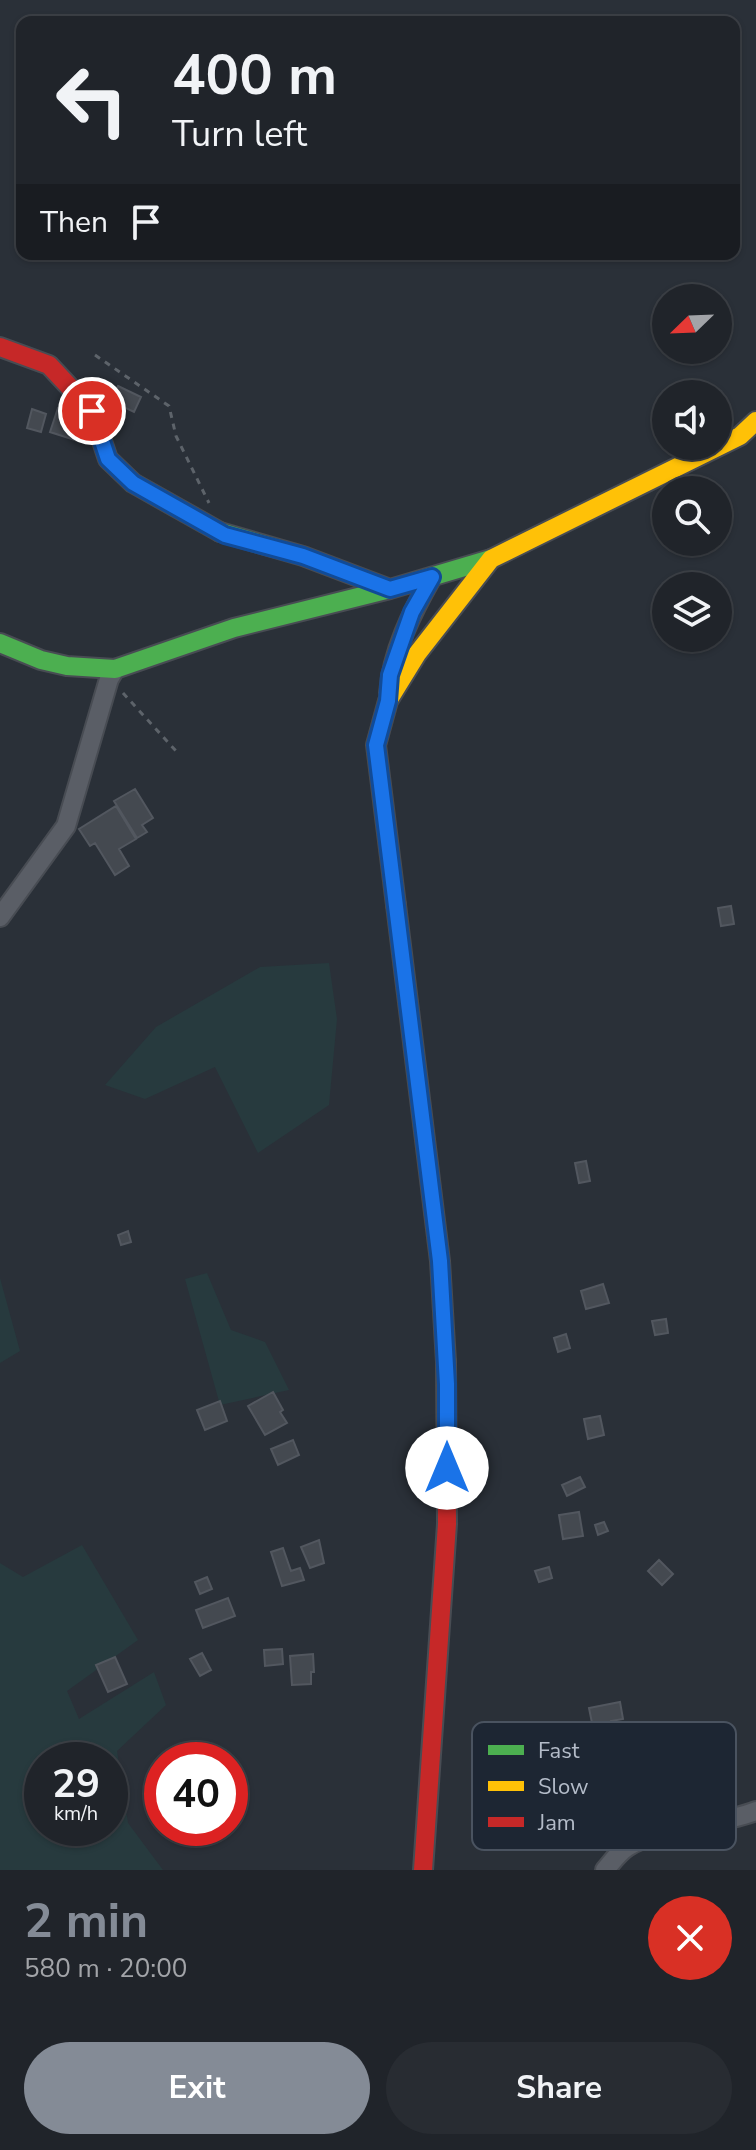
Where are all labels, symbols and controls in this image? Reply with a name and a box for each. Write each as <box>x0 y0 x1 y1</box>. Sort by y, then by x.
text: 400 m <box>172 37 337 114</box>
icon: left <box>40 48 144 152</box>
text: Turn left <box>172 110 307 159</box>
icon: arrive <box>124 200 168 244</box>
text: Then <box>40 202 108 243</box>
north arrow <box>652 284 732 364</box>
map controls <box>652 284 732 652</box>
pin <box>58 377 126 445</box>
button: sound <box>652 380 732 460</box>
icon: arrive <box>70 389 114 433</box>
button: search <box>652 476 732 556</box>
button: layers <box>652 572 732 652</box>
position arrow <box>405 1426 489 1510</box>
legend <box>472 1722 736 1850</box>
text: Fast <box>538 1736 580 1766</box>
speed limit sign: 40 <box>144 1742 248 1846</box>
text: 29 <box>52 1757 100 1811</box>
text: Slow <box>538 1772 589 1802</box>
text: km/h <box>54 1800 98 1827</box>
text: Jam <box>537 1808 576 1838</box>
text: 2 min <box>24 1888 148 1954</box>
button: close <box>648 1896 732 1980</box>
text: 580 m · 20:00 <box>24 1951 187 1986</box>
button: Exit <box>24 2042 370 2134</box>
button: Share <box>386 2042 732 2134</box>

